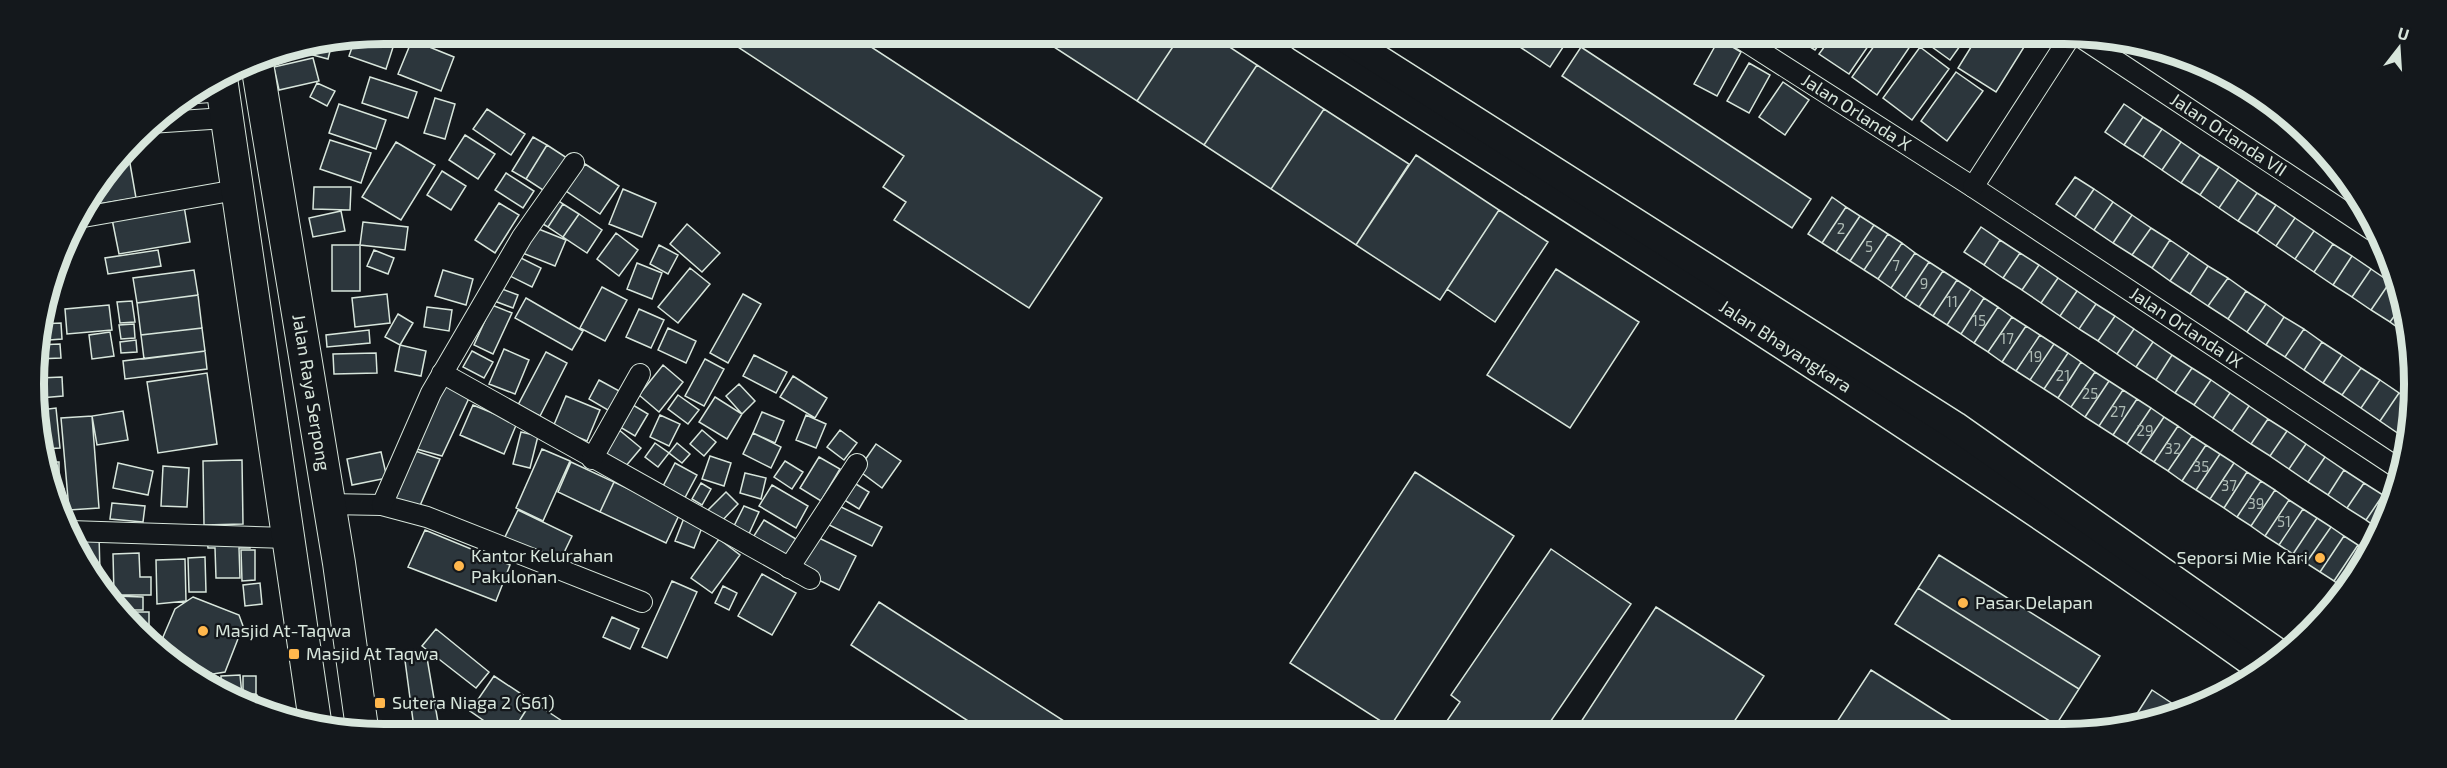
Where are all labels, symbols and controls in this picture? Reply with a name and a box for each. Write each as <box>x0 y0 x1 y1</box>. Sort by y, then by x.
north arrow <box>2369 18 2429 78</box>
text: U <box>2396 22 2412 44</box>
street label: Jalan Orlanda X <box>1798 68 1916 155</box>
street label: Jalan Orlanda VII <box>2167 88 2291 181</box>
house number: 2 <box>1837 219 1845 237</box>
house number: 5 <box>1865 237 1873 255</box>
house number: 7 <box>1892 256 1900 274</box>
house number: 9 <box>1920 274 1928 292</box>
street label: Jalan Orlanda IX <box>2126 282 2247 372</box>
house number: 11 <box>1946 292 1958 310</box>
street label: Jalan Bhayangkara <box>1716 295 1856 397</box>
house number: 15 <box>1972 311 1986 329</box>
street label: Jalan Raya Serpong <box>288 312 336 472</box>
house number: 17 <box>2000 329 2014 347</box>
house number: 19 <box>2028 347 2042 365</box>
house number: 21 <box>2056 366 2070 384</box>
house number: 25 <box>2082 384 2098 402</box>
house number: 27 <box>2110 402 2126 420</box>
house number: 29 <box>2136 421 2154 439</box>
house number: 32 <box>2165 439 2181 457</box>
house number: 35 <box>2193 457 2209 475</box>
house number: 37 <box>2221 476 2237 494</box>
house number: 39 <box>2248 494 2264 512</box>
house number: 51 <box>2277 512 2291 530</box>
place label: Kantor Kelurahan Pakulonan <box>471 544 614 587</box>
place label: Seporsi Mie Kari <box>2177 546 2308 568</box>
marker: Seporsi Mie Kari <box>2313 551 2327 565</box>
marker: Kantor Kelurahan Pakulonan <box>452 559 466 573</box>
place label: Pasar Delapan <box>1975 591 2093 613</box>
marker: Pasar Delapan <box>1956 596 1970 610</box>
place label: Masjid At-Taqwa <box>215 619 351 641</box>
marker: Masjid At-Taqwa <box>196 624 210 638</box>
place label: Masjid At Taqwa <box>306 642 439 664</box>
marker: Masjid At Taqwa <box>287 647 301 661</box>
place label: Sutera Niaga 2 (S61) <box>392 691 555 713</box>
marker: Sutera Niaga 2 (S61) <box>373 696 387 710</box>

